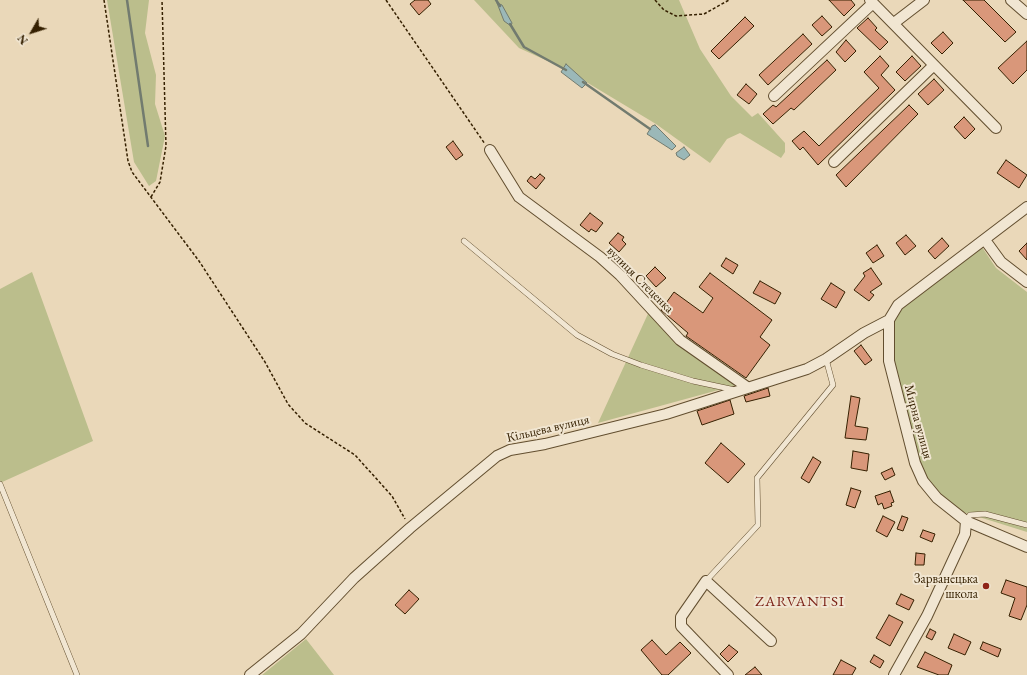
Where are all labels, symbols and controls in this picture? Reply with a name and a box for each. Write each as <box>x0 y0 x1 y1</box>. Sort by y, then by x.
north arrow <box>12 12 52 52</box>
text: N <box>14 32 31 47</box>
street label: вулиця Стеценка <box>603 243 677 317</box>
street label: Мирна вулиця <box>901 383 935 461</box>
street label: Кільцева вулиця <box>505 412 591 446</box>
place label: Зарванецька школа <box>914 571 978 602</box>
marker: Зарванецька школа <box>981 581 991 591</box>
district label: ZARVANTSI <box>755 593 845 611</box>

